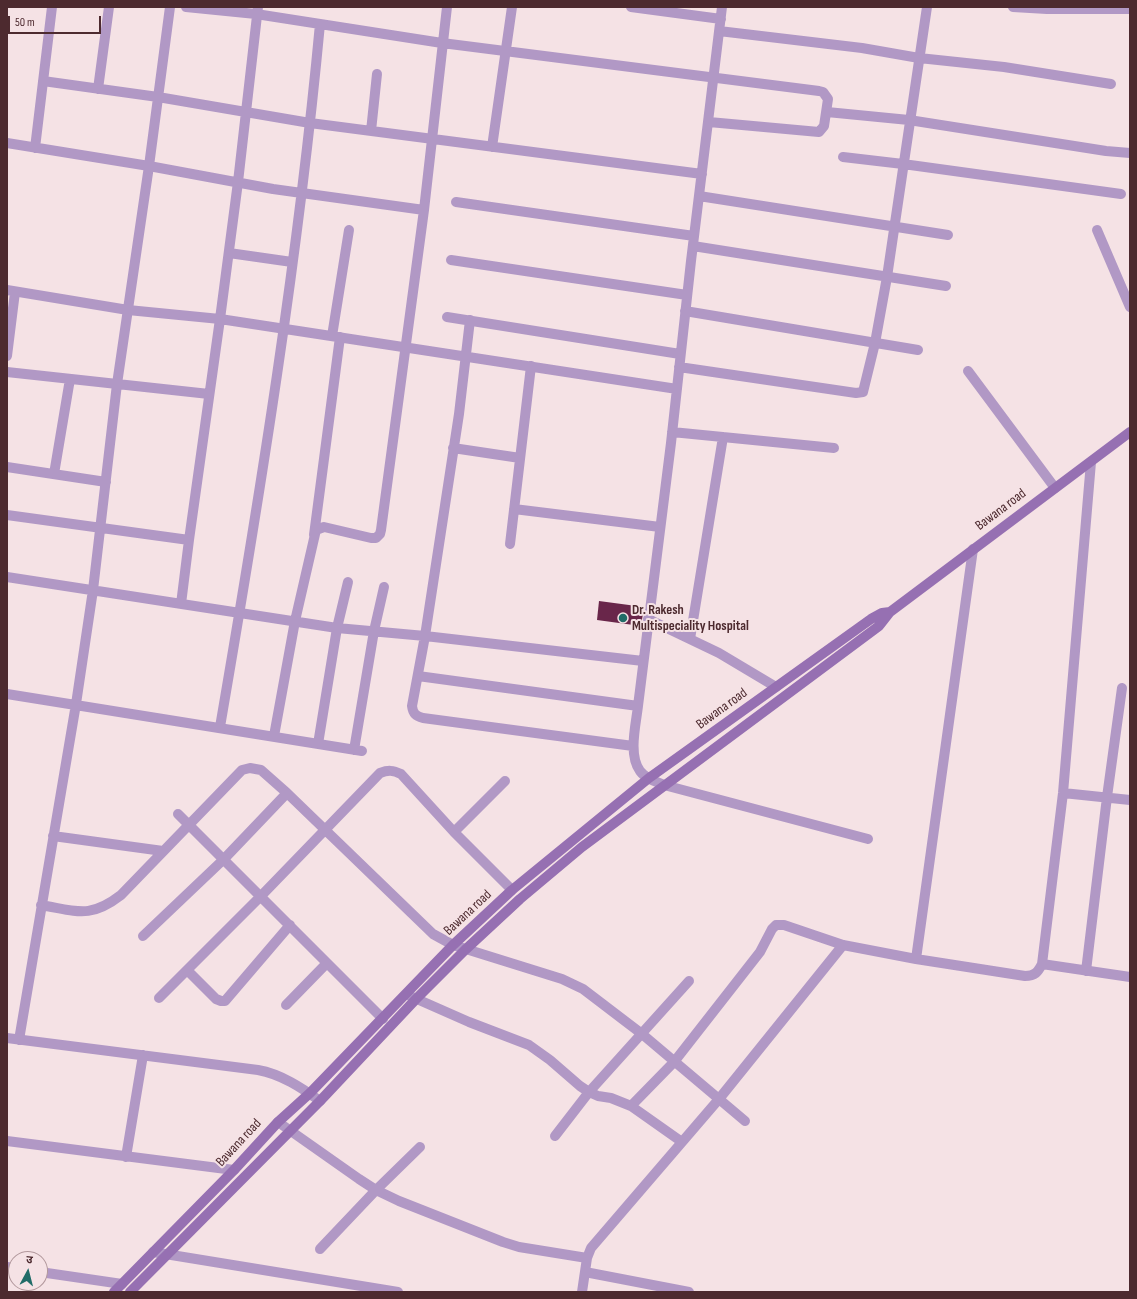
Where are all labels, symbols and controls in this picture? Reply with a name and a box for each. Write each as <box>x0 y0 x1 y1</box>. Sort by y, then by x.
scale bar <box>10 8 103 34</box>
text: 50 m <box>15 15 35 30</box>
street label: Bawana road <box>972 486 1030 534</box>
place label: Dr. Rakesh Multispeciality Hospital <box>632 602 749 634</box>
marker: Dr. Rakesh Multispeciality Hospital <box>617 612 629 624</box>
street label: Bawana road <box>693 685 751 733</box>
street label: Bawana road <box>441 887 495 939</box>
street label: Bawana road <box>213 1116 265 1170</box>
north arrow <box>8 1251 48 1291</box>
text: उ <box>25 1253 33 1266</box>

